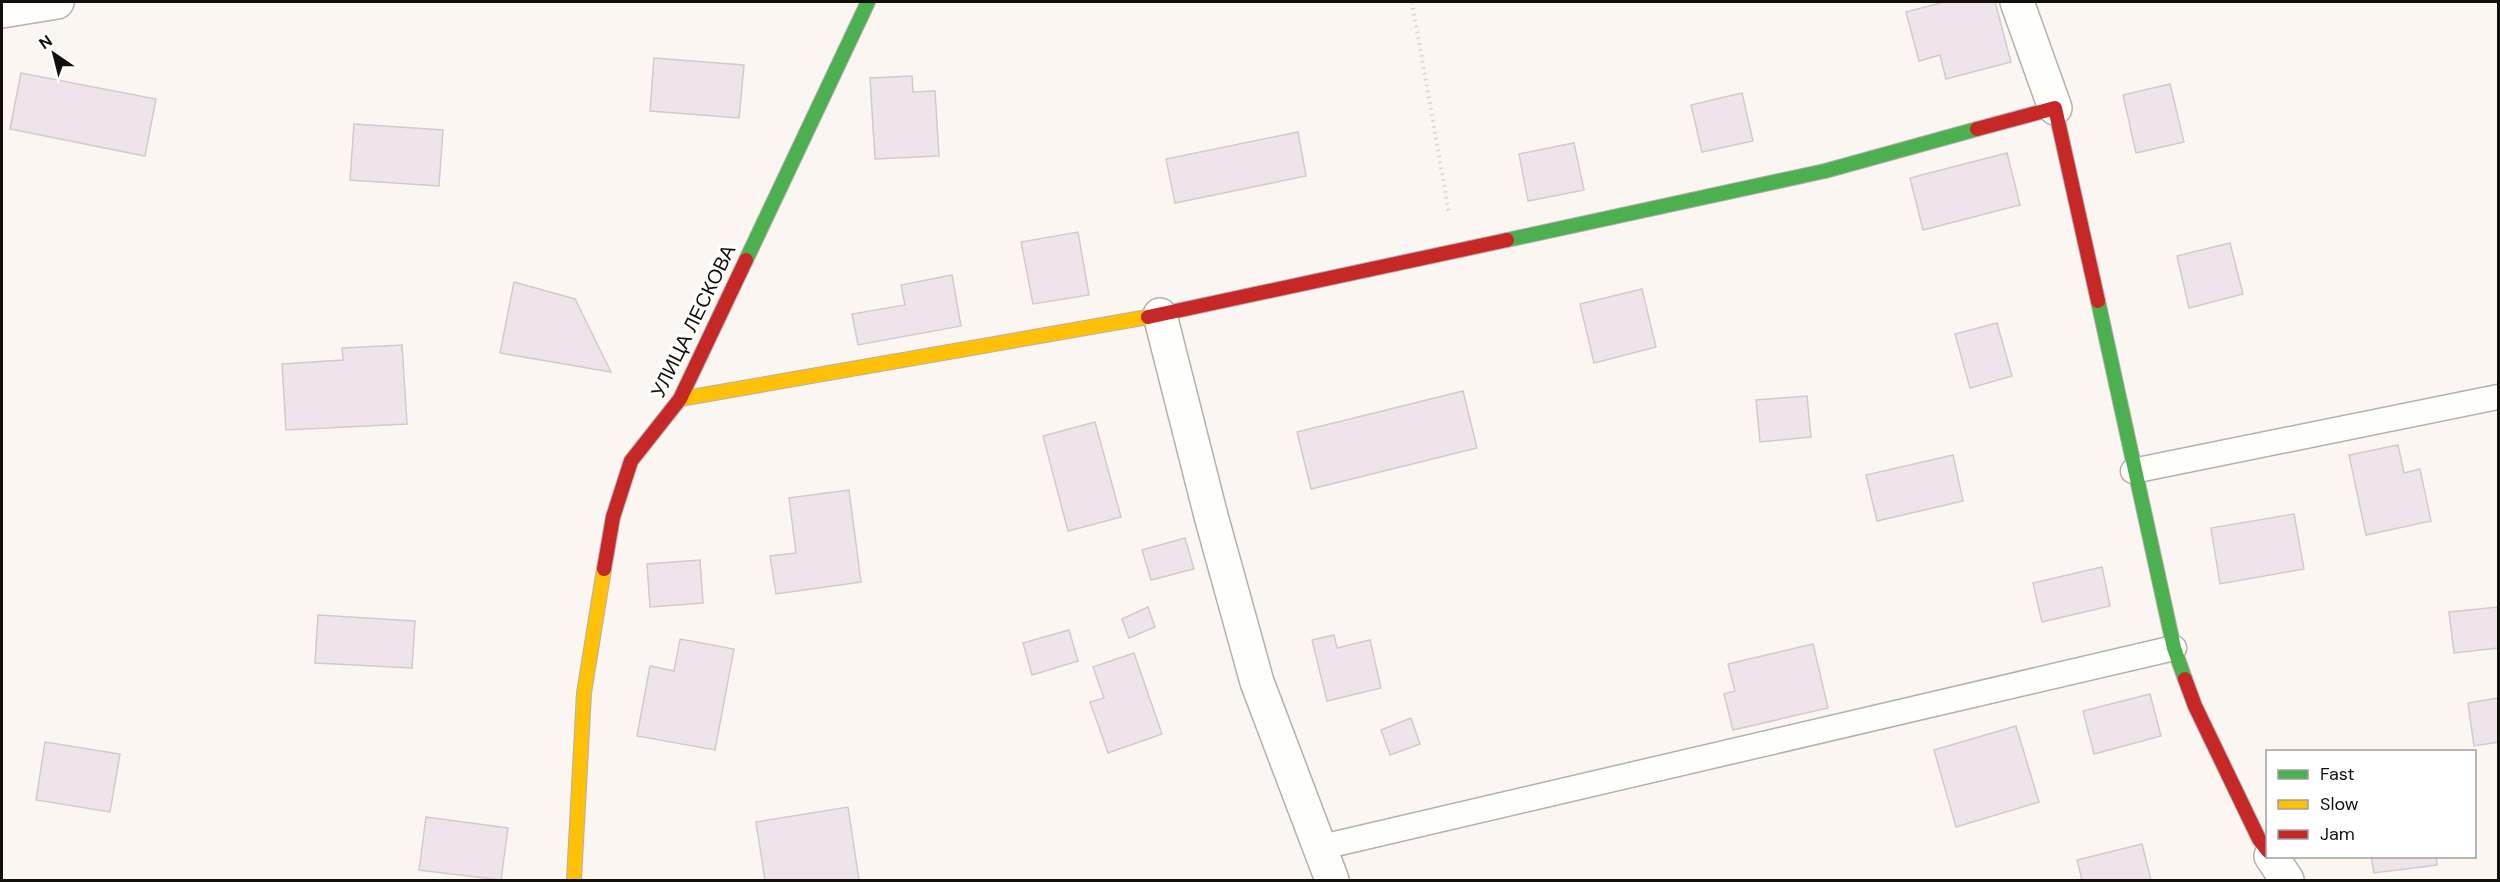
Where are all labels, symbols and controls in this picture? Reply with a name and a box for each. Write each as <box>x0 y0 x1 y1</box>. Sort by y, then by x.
north arrow <box>24 24 84 84</box>
text: N <box>35 30 56 54</box>
street label: УЛИЦА ЛЕСКОВА <box>645 240 742 402</box>
legend <box>2266 750 2476 858</box>
text: Fast <box>2320 762 2355 786</box>
text: Slow <box>2320 792 2359 816</box>
text: Jam <box>2320 822 2355 846</box>

